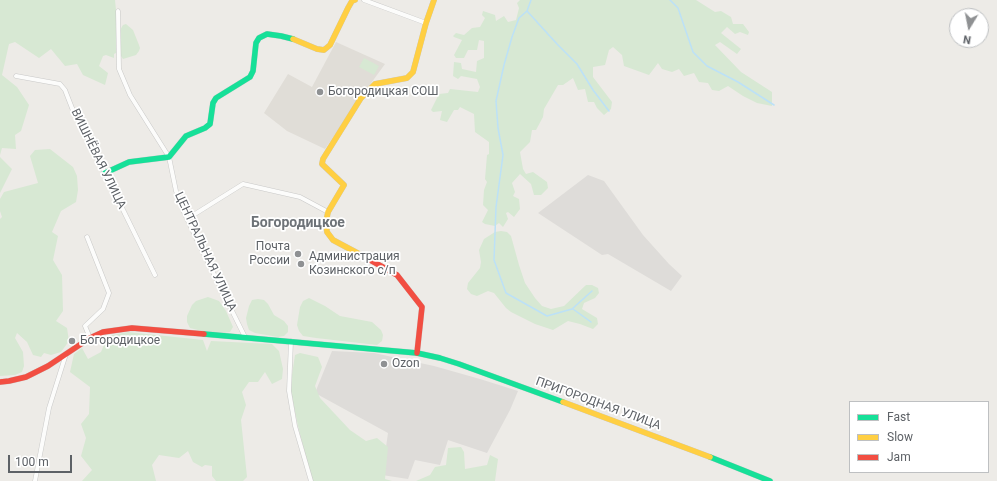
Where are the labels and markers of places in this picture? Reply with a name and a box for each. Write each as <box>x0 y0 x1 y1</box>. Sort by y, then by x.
place label: Богородицкая СОШ <box>328 85 439 99</box>
marker: Богородицкая СОШ <box>315 87 325 97</box>
place label: Почта России <box>249 240 290 268</box>
marker: Почта России <box>293 249 303 259</box>
place label: Администрация Козинского с/п <box>309 250 400 278</box>
marker: Администрация Козинского с/п <box>296 259 306 269</box>
place label: Богородицкое <box>80 334 160 348</box>
marker: Богородицкое <box>67 336 77 346</box>
place label: Ozon <box>392 357 420 371</box>
marker: Ozon <box>379 359 389 369</box>

